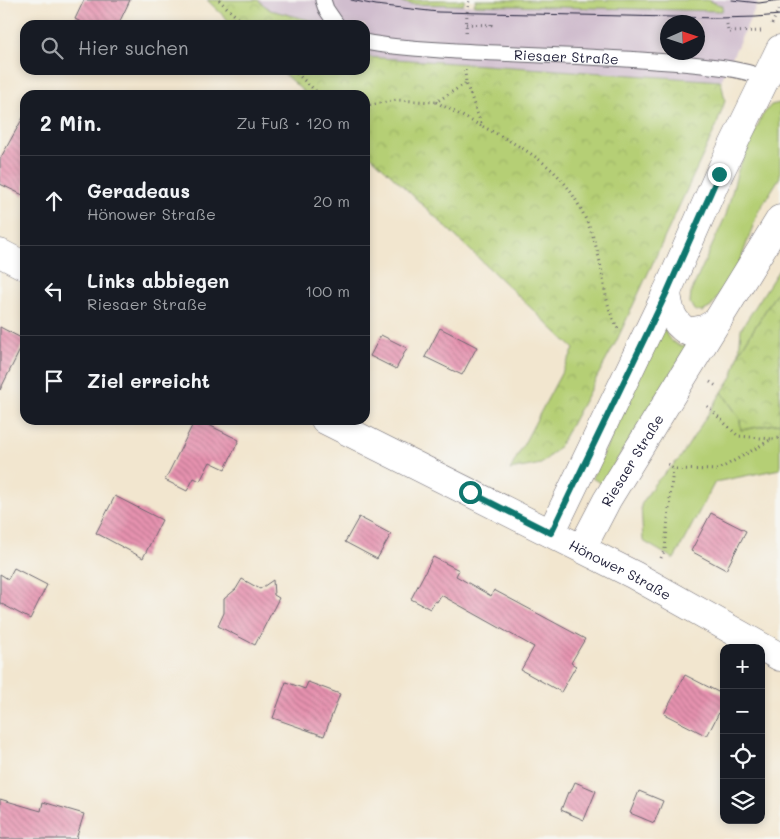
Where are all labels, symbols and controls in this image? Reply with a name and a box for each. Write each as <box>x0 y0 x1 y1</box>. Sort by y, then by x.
north arrow <box>660 15 705 60</box>
search box <box>20 20 370 75</box>
icon: search <box>38 34 66 62</box>
text: Hier suchen <box>78 35 189 60</box>
street label: Riesaer Straße <box>513 44 619 68</box>
text: 2 Min. <box>40 109 102 136</box>
text: Zu Fuß · 120 m <box>236 112 350 133</box>
route end <box>708 163 731 186</box>
text: Geradeaus <box>87 178 190 203</box>
icon: ahead <box>40 187 68 215</box>
text: 20 m <box>313 190 350 211</box>
text: Hönower Straße <box>87 203 216 224</box>
text: Links abbiegen <box>87 268 229 293</box>
icon: left <box>40 277 68 305</box>
text: 100 m <box>305 280 350 301</box>
text: Riesaer Straße <box>87 293 207 314</box>
icon: arrive <box>40 367 68 395</box>
text: Ziel erreicht <box>87 368 210 393</box>
street label: Riesaer Straße <box>596 410 667 509</box>
route start <box>459 481 482 504</box>
street label: Hönower Straße <box>566 535 675 604</box>
map controls <box>720 644 765 824</box>
button: + <box>720 644 765 689</box>
button: − <box>720 689 765 734</box>
button: locate <box>720 734 765 779</box>
button: layers <box>720 779 765 824</box>

